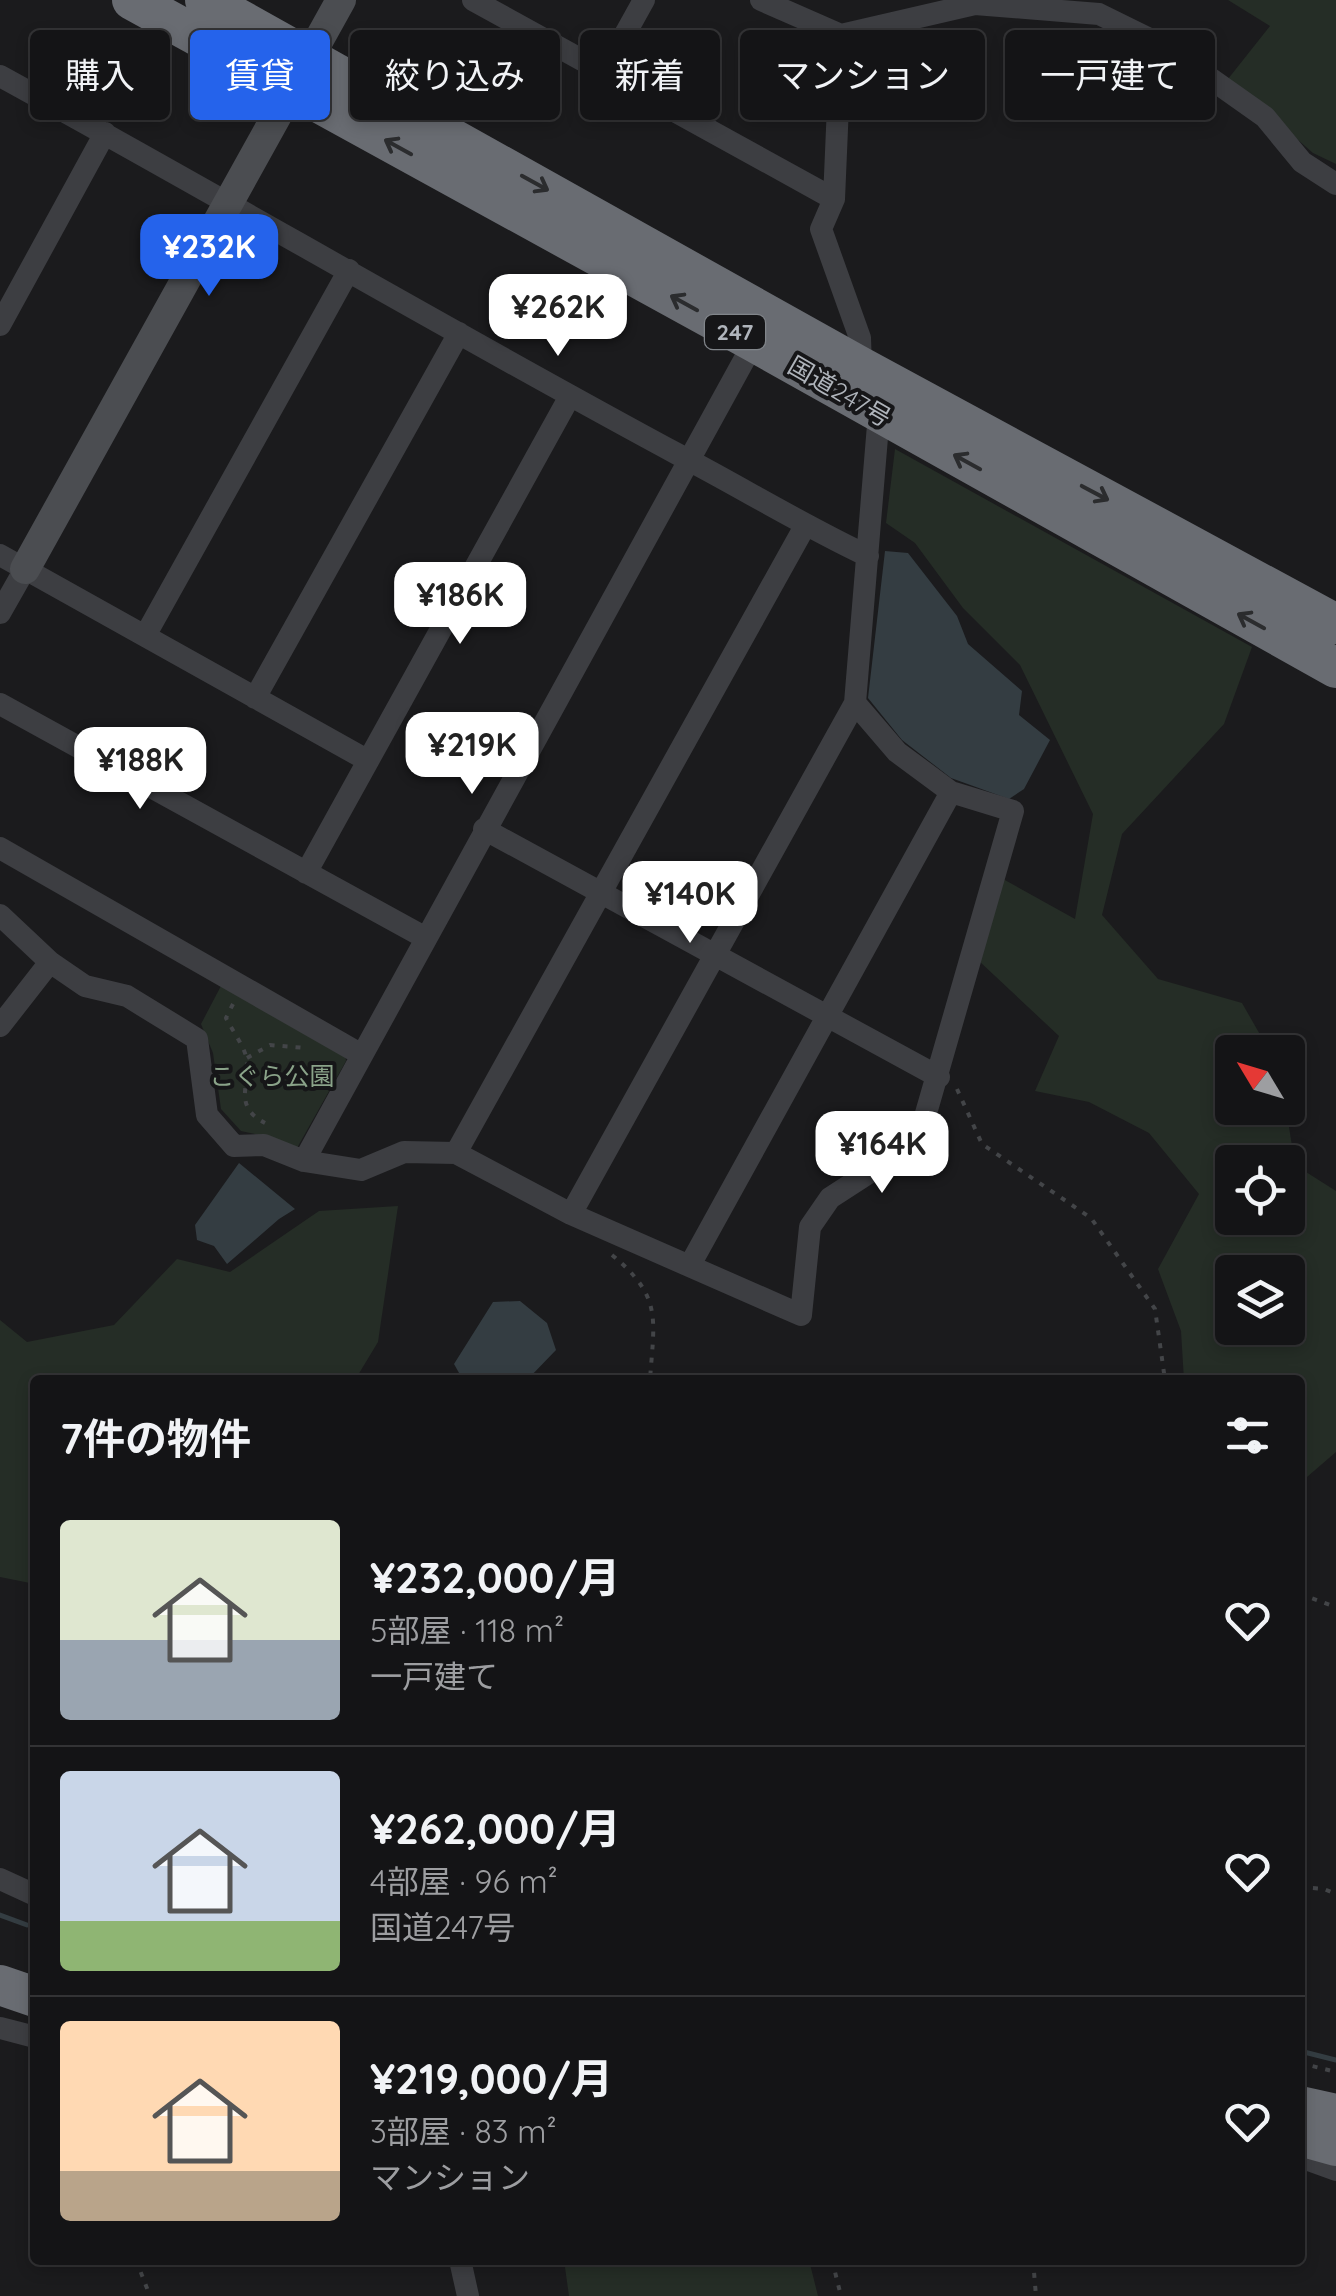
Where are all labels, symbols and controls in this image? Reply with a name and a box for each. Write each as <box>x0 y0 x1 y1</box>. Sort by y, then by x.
chip: 購入 <box>30 30 170 120</box>
chip: 賃貸 <box>190 30 330 120</box>
chip: 絞り込み <box>350 30 560 120</box>
chip: 新着 <box>580 30 720 120</box>
chip: マンション <box>740 30 985 120</box>
chip: 一戸建て <box>1005 30 1215 120</box>
one-way arrow <box>384 137 414 157</box>
one-way arrow <box>519 174 549 194</box>
pin: ¥232K <box>139 214 279 299</box>
text: ¥232K <box>162 226 256 266</box>
pin: ¥262K <box>488 274 628 359</box>
text: ¥262K <box>511 286 605 326</box>
one-way arrow <box>669 293 699 313</box>
road number: 247 <box>705 315 765 349</box>
street label: 国道247号 <box>783 349 897 433</box>
one-way arrow <box>953 452 982 472</box>
one-way arrow <box>1079 484 1109 504</box>
pin: ¥186K <box>390 562 530 647</box>
text: ¥186K <box>416 574 504 614</box>
one-way arrow <box>1237 610 1266 630</box>
pin: ¥219K <box>402 712 542 797</box>
text: ¥219K <box>428 724 516 764</box>
pin: ¥188K <box>70 727 210 812</box>
text: ¥188K <box>96 739 184 779</box>
pin: ¥140K <box>620 861 760 946</box>
text: ¥140K <box>645 873 735 913</box>
north arrow <box>1215 1035 1305 1125</box>
map controls <box>1215 1035 1305 1345</box>
park label: こぐら公園 <box>209 1060 335 1091</box>
pin: ¥164K <box>812 1111 952 1196</box>
text: ¥164K <box>838 1123 927 1163</box>
button: locate <box>1215 1145 1305 1235</box>
button: layers <box>1215 1255 1305 1345</box>
icon: filters <box>1220 1408 1275 1463</box>
text: 7件の物件 <box>60 1412 251 1465</box>
text: ¥232,000/月 <box>370 1551 620 1604</box>
icon: home <box>140 1560 260 1680</box>
icon: heart <box>1220 1593 1275 1648</box>
text: 5部屋 · 118 m² <box>370 1610 564 1650</box>
text: 一戸建て <box>370 1656 498 1696</box>
text: ¥262,000/月 <box>370 1802 621 1855</box>
icon: home <box>140 1811 260 1931</box>
icon: heart <box>1220 1844 1275 1899</box>
text: 4部屋 · 96 m² <box>370 1861 558 1901</box>
text: 国道247号 <box>370 1907 516 1947</box>
text: ¥219,000/月 <box>370 2052 613 2105</box>
icon: home <box>140 2061 260 2181</box>
icon: heart <box>1220 2094 1275 2149</box>
text: 3部屋 · 83 m² <box>370 2111 557 2151</box>
text: マンション <box>370 2157 530 2197</box>

